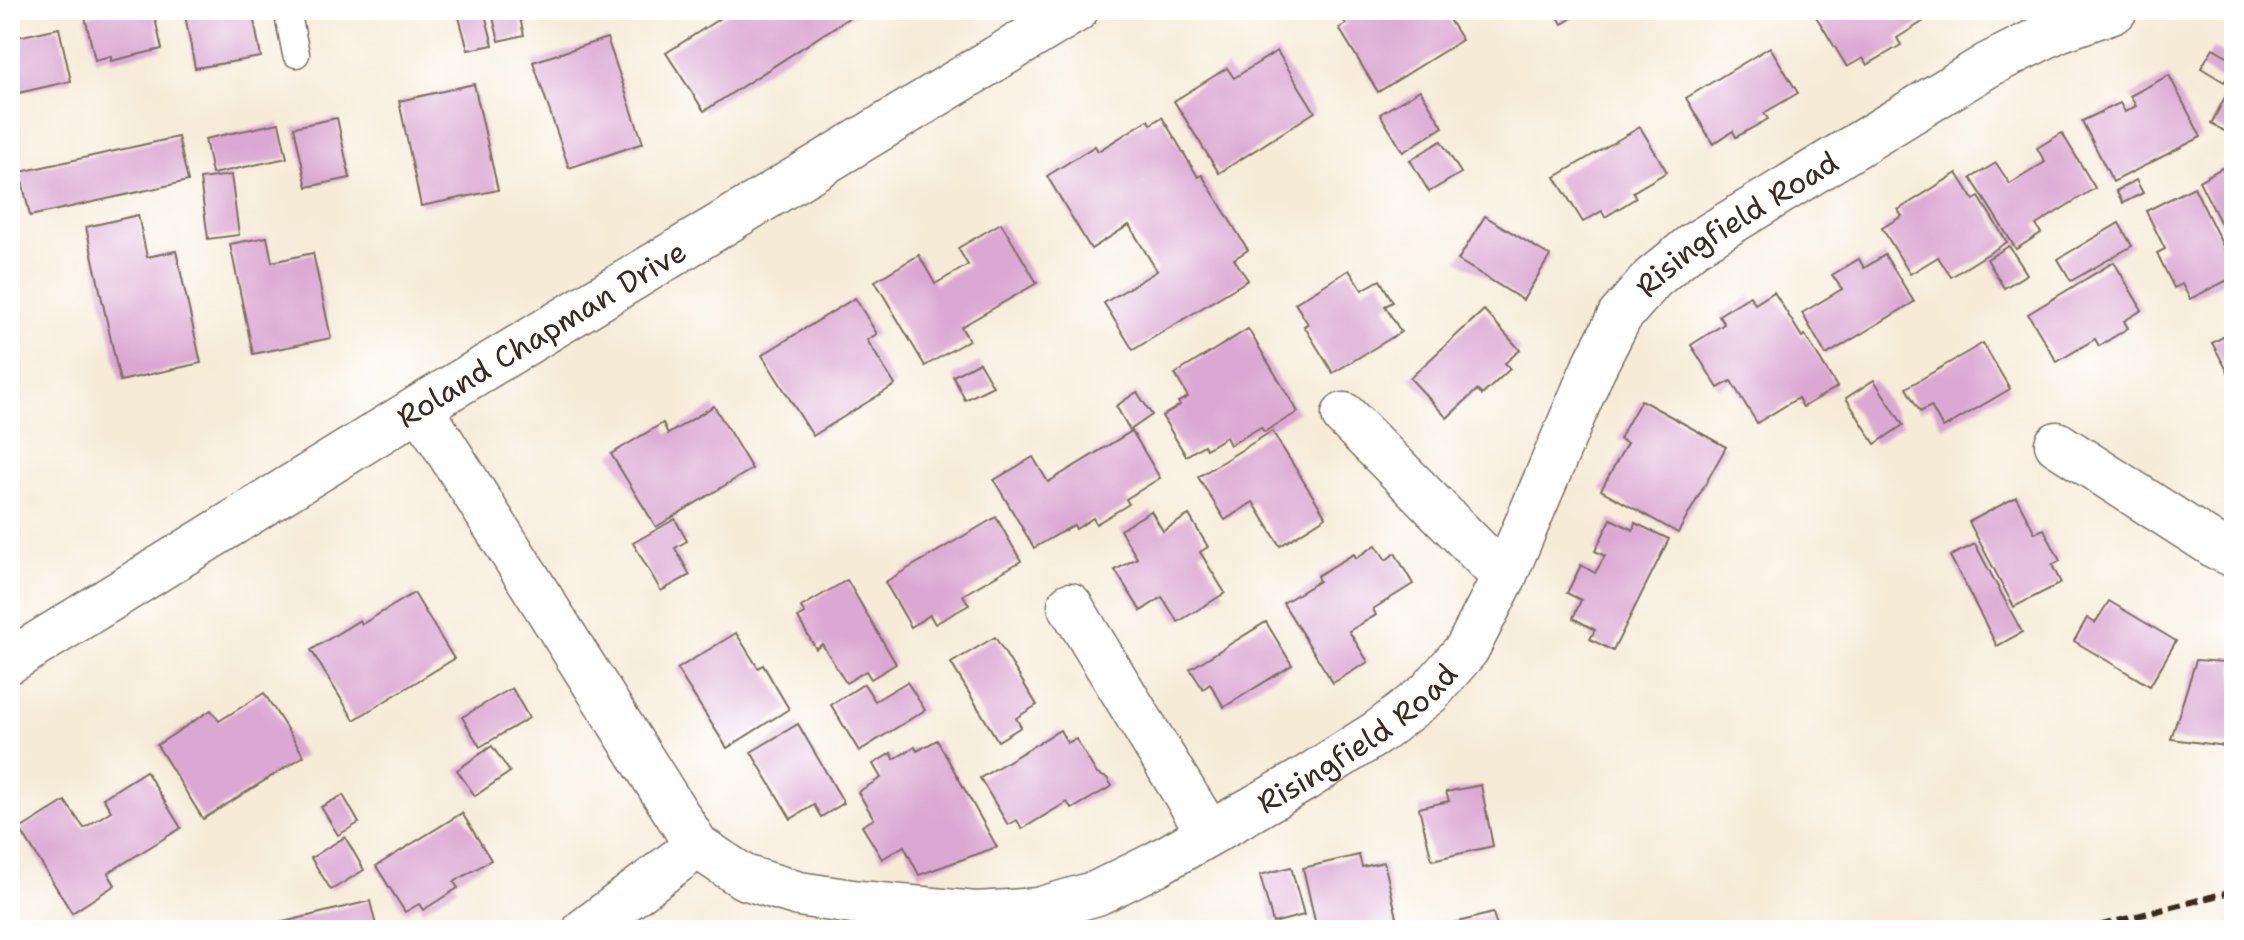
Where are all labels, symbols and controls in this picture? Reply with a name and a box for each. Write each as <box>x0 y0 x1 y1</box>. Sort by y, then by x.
street label: Risingfield Road <box>1625 141 1846 305</box>
street label: Roland Chapman Drive <box>389 230 694 437</box>
street label: Risingfield Road <box>1249 654 1466 823</box>

